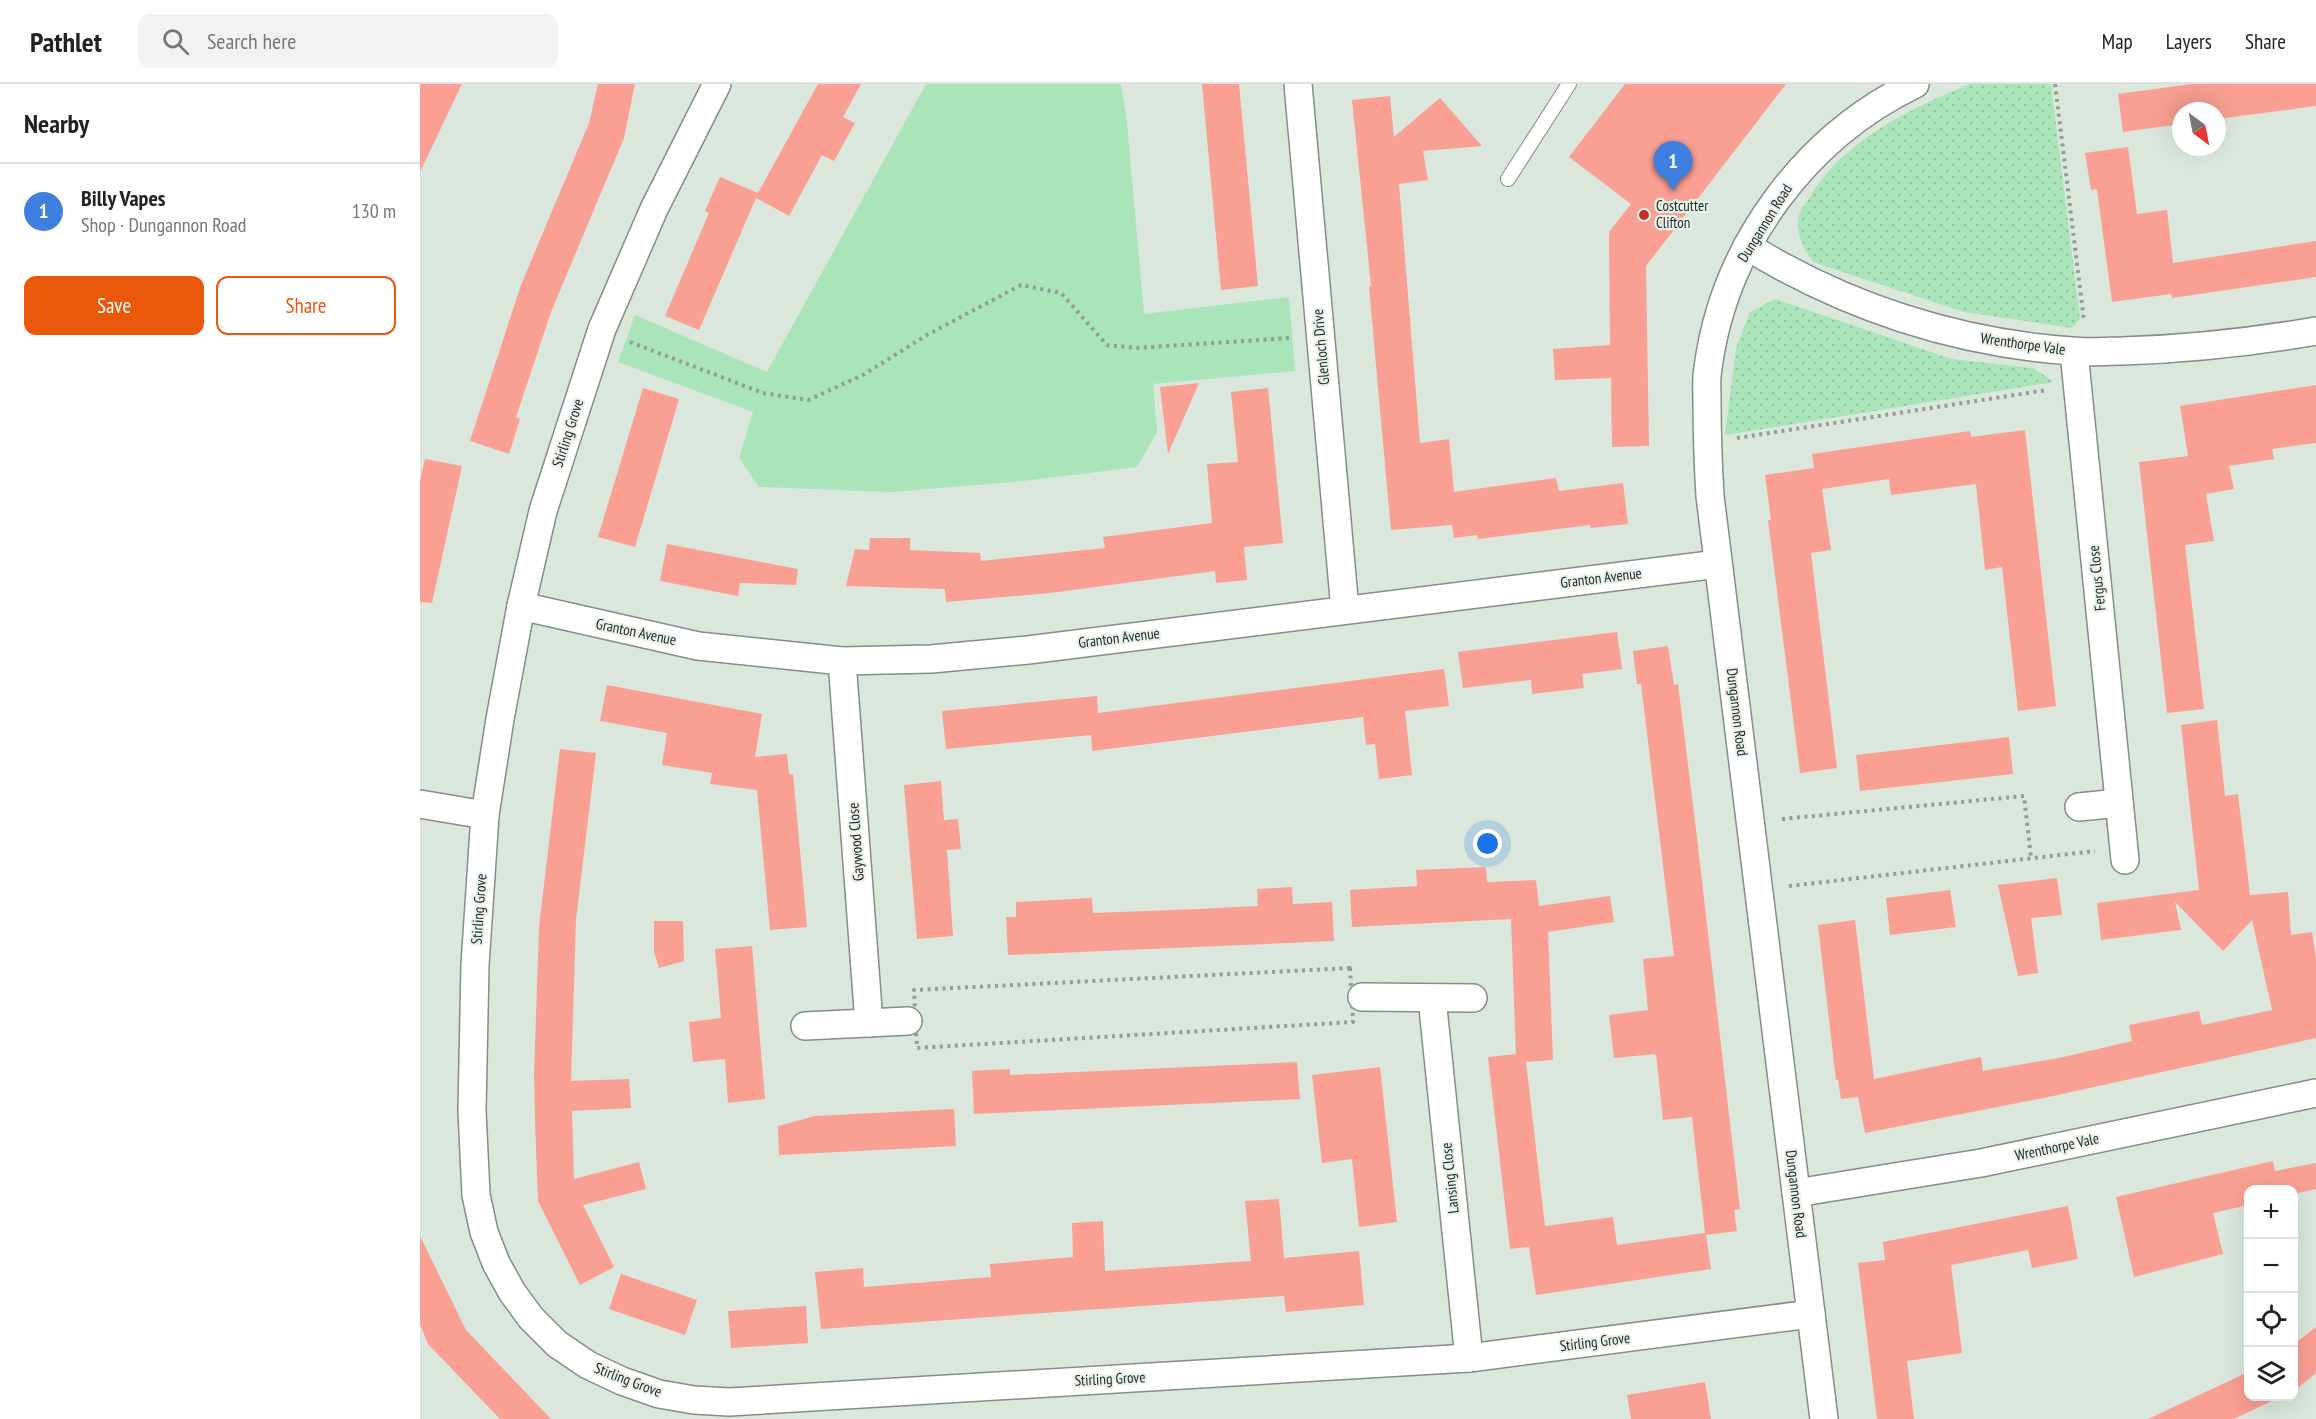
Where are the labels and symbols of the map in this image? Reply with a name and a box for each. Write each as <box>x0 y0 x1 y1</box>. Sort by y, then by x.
north arrow <box>2172 102 2226 156</box>
pin: 1 <box>1654 141 1692 191</box>
street label: Dungannon Road <box>1733 180 1796 265</box>
place label: Costcutter Clifton <box>1656 196 1709 232</box>
marker: Costcutter Clifton <box>1637 208 1651 222</box>
street label: Glenloch Drive <box>1308 308 1333 386</box>
street label: Wrenthorpe Vale <box>1979 328 2067 359</box>
street label: Stirling Grove <box>548 396 587 469</box>
street label: Fergus Close <box>2084 544 2109 612</box>
street label: Granton Avenue <box>1559 563 1643 592</box>
street label: Granton Avenue <box>594 614 678 649</box>
street label: Granton Avenue <box>1077 623 1161 652</box>
street label: Dungannon Road <box>1723 667 1752 757</box>
street label: Gaywood Close <box>843 802 868 882</box>
your location <box>1473 829 1502 858</box>
street label: Stirling Grove <box>467 873 490 945</box>
street label: Wrenthorpe Vale <box>2013 1128 2101 1165</box>
street label: Lansing Close <box>1436 1142 1463 1214</box>
street label: Dungannon Road <box>1782 1149 1811 1239</box>
street label: Stirling Grove <box>1559 1328 1631 1355</box>
street label: Stirling Grove <box>592 1358 665 1401</box>
street label: Stirling Grove <box>1074 1367 1146 1390</box>

